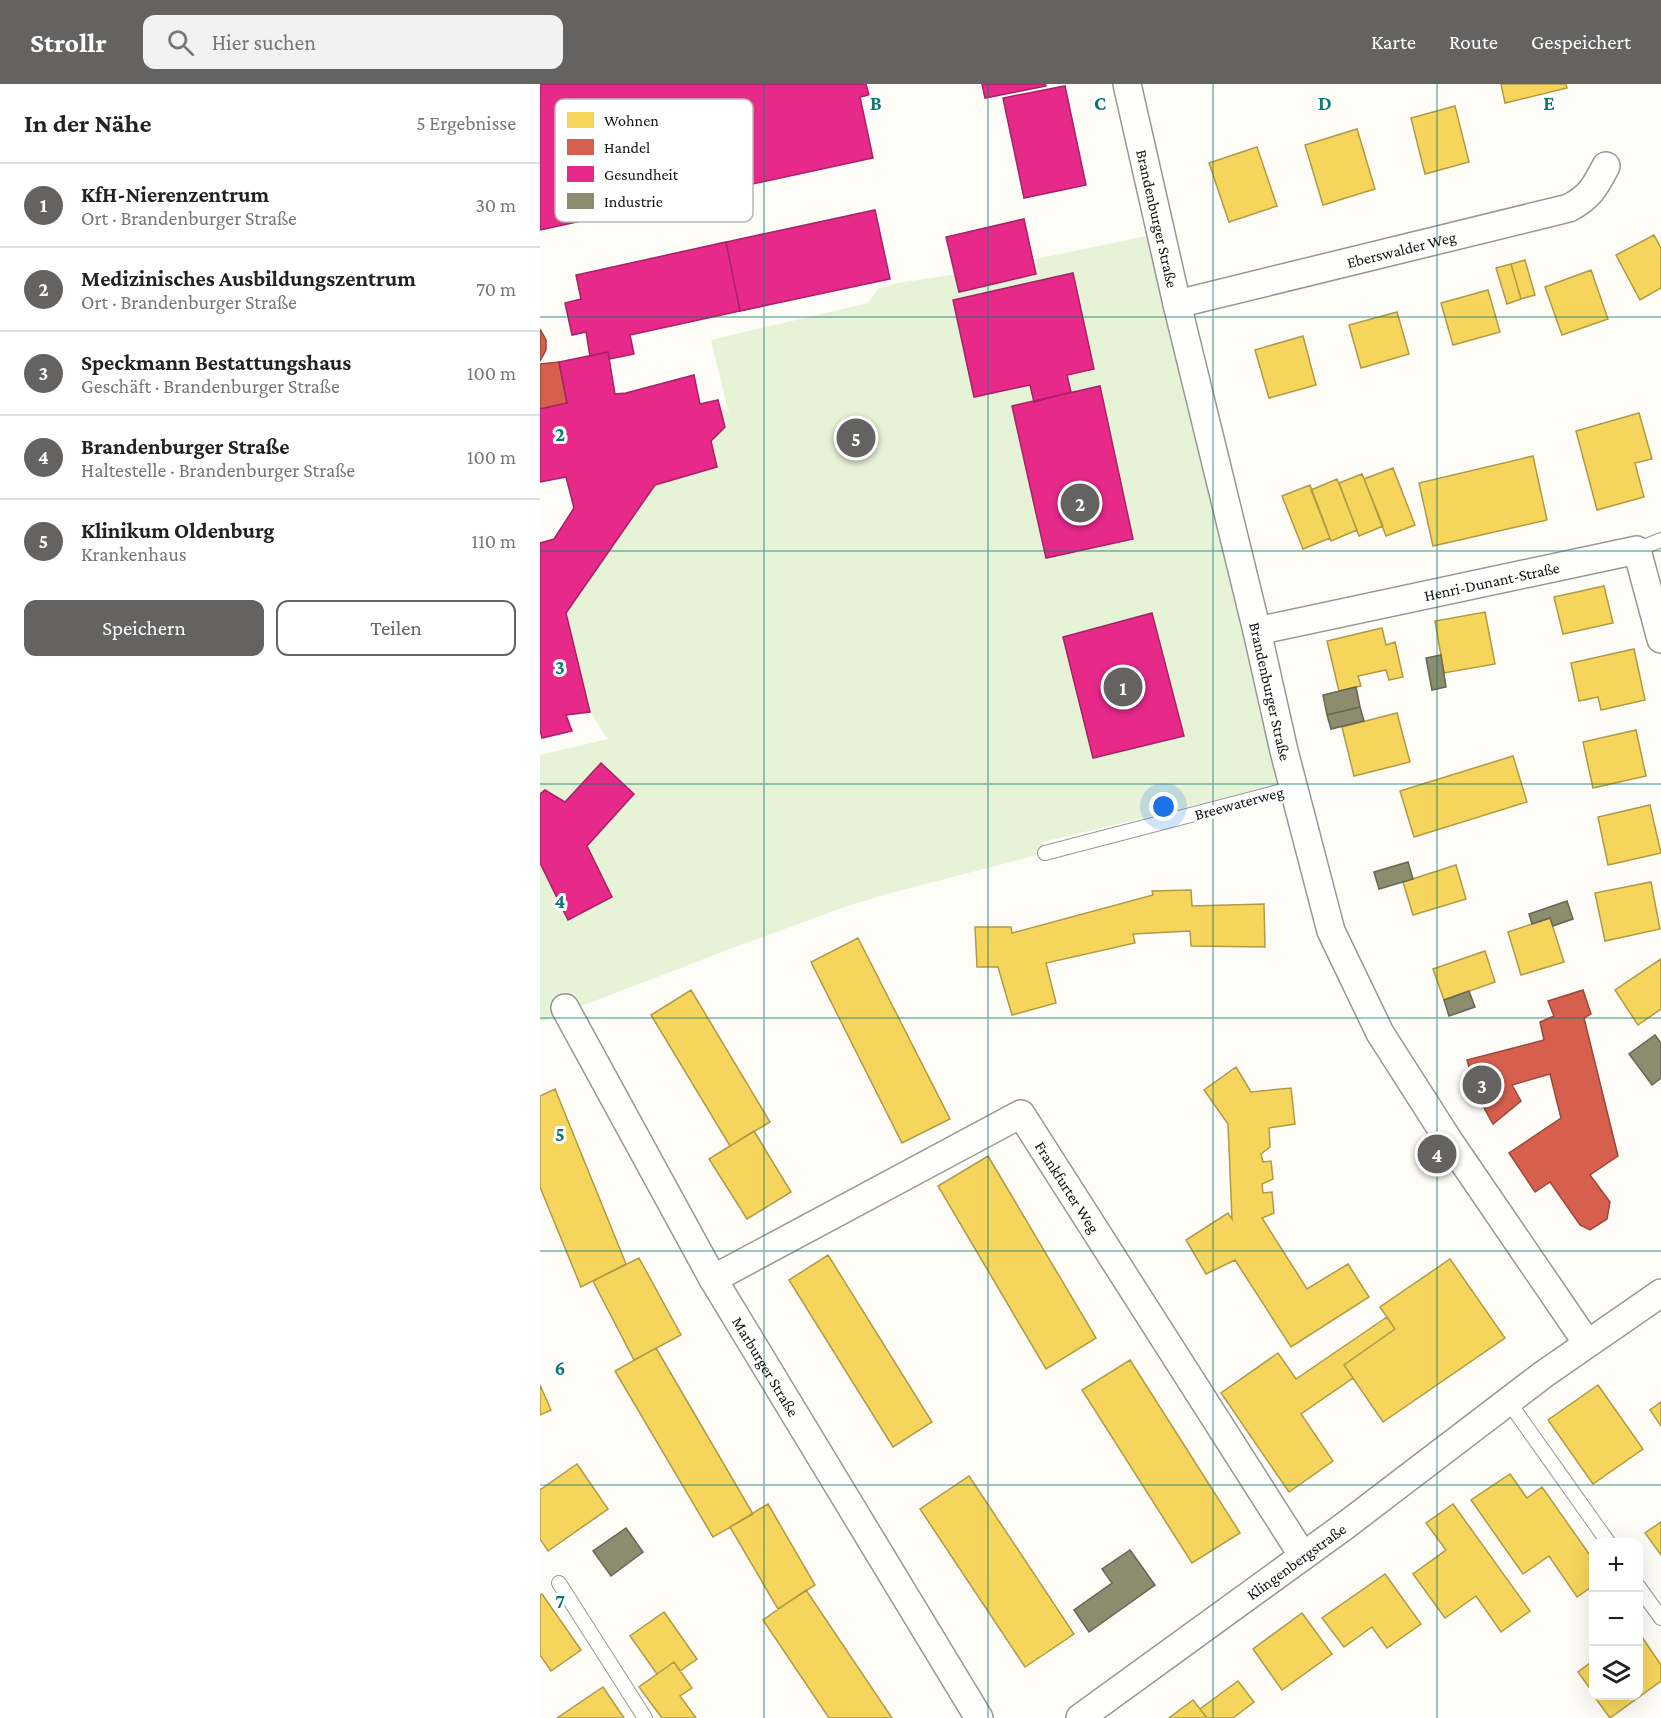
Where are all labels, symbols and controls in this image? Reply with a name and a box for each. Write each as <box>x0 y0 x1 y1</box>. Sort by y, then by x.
search box <box>143 15 563 69</box>
icon: search <box>164 26 197 59</box>
text: Strollr <box>30 27 107 58</box>
text: Hier suchen <box>212 30 316 55</box>
text: Karte <box>1371 30 1416 54</box>
text: Route <box>1449 30 1498 54</box>
text: Gespeichert <box>1531 30 1631 54</box>
text: B <box>870 92 882 114</box>
text: C <box>1094 92 1106 114</box>
text: D <box>1318 92 1332 114</box>
text: E <box>1543 92 1555 114</box>
legend <box>555 99 753 222</box>
text: In der Nähe <box>24 109 152 138</box>
text: 5 Ergebnisse <box>416 112 516 134</box>
text: Wohnen <box>604 112 659 129</box>
text: Handel <box>604 139 650 156</box>
street label: Brandenburger Straße <box>1134 148 1182 289</box>
text: Gesundheit <box>604 166 679 183</box>
text: KfH-Nierenzentrum <box>81 182 269 207</box>
text: Industrie <box>604 193 663 210</box>
text: 1 <box>40 194 47 216</box>
text: 30 m <box>475 194 516 216</box>
text: Ort · Brandenburger Straße <box>81 207 297 229</box>
street label: Eberswalder Weg <box>1345 227 1458 271</box>
text: Medizinisches Ausbildungszentrum <box>81 266 416 291</box>
text: 2 <box>38 278 49 300</box>
text: 70 m <box>476 278 516 300</box>
text: Ort · Brandenburger Straße <box>81 291 297 313</box>
text: Speckmann Bestattungshaus <box>81 350 351 375</box>
text: 3 <box>39 362 48 384</box>
text: 100 m <box>467 362 516 384</box>
text: Geschäft · Brandenburger Straße <box>81 375 340 397</box>
pin: 5 <box>836 416 876 460</box>
text: 2 <box>555 423 565 445</box>
text: Brandenburger Straße <box>81 434 289 459</box>
text: 4 <box>38 446 49 468</box>
text: 100 m <box>467 446 516 468</box>
text: Haltestelle · Brandenburger Straße <box>81 459 355 481</box>
pin: 2 <box>1060 480 1100 526</box>
text: Klinikum Oldenburg <box>81 518 275 543</box>
text: 5 <box>39 530 48 552</box>
text: 110 m <box>472 530 516 552</box>
text: Krankenhaus <box>81 543 187 565</box>
street label: Henri-Dunant-Straße <box>1422 558 1561 604</box>
button: Speichern <box>24 600 264 656</box>
button: Teilen <box>276 600 516 656</box>
street label: Brandenburger Straße <box>1247 620 1295 762</box>
text: 3 <box>555 656 565 678</box>
pin: 1 <box>1104 664 1142 710</box>
street label: Breewaterweg <box>1193 783 1286 824</box>
your location <box>1149 792 1178 821</box>
text: 4 <box>555 890 566 912</box>
pin: 3 <box>1462 1062 1502 1108</box>
text: 5 <box>555 1123 565 1145</box>
pin: 4 <box>1418 1132 1456 1176</box>
street label: Frankfurter Weg <box>1032 1138 1103 1237</box>
street label: Marburger Straße <box>729 1314 803 1419</box>
text: 6 <box>555 1357 565 1379</box>
street label: Klingenbergstraße <box>1243 1520 1349 1603</box>
map controls <box>1589 1538 1643 1700</box>
button: + <box>1589 1538 1643 1592</box>
text: 7 <box>555 1590 565 1612</box>
button: − <box>1589 1592 1643 1646</box>
button: layers <box>1589 1646 1643 1700</box>

